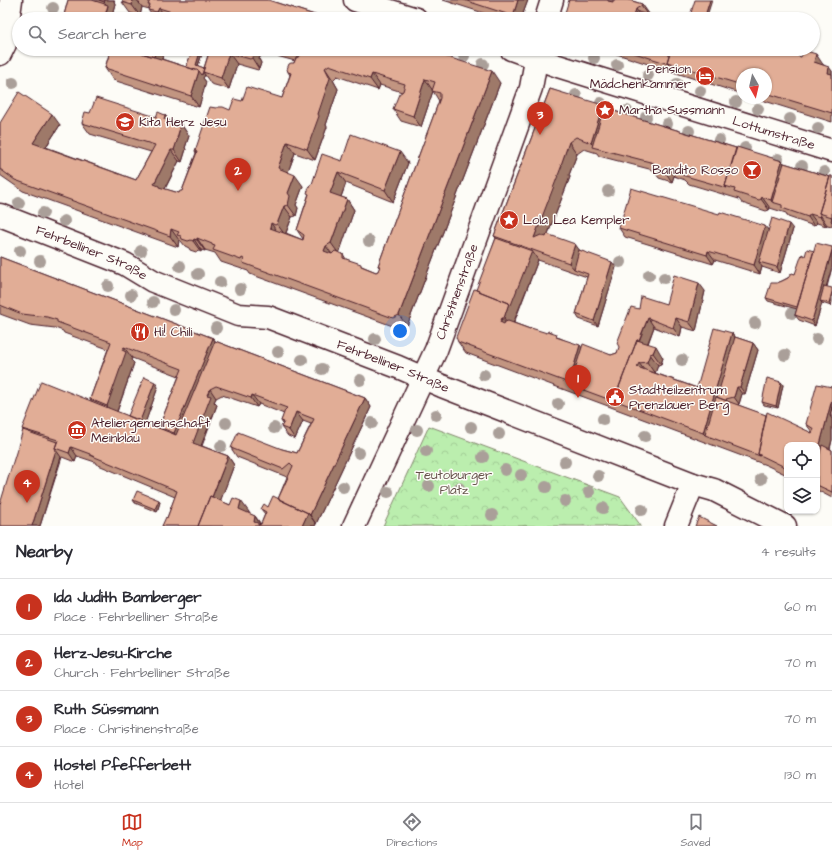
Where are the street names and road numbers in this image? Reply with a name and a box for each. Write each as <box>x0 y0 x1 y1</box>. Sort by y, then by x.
street label: Lottumstraße <box>730 112 817 154</box>
street label: Fehrbelliner Straße <box>33 221 151 284</box>
street label: Christinenstraße <box>431 242 483 342</box>
street label: Fehrbelliner Straße <box>334 335 452 397</box>

